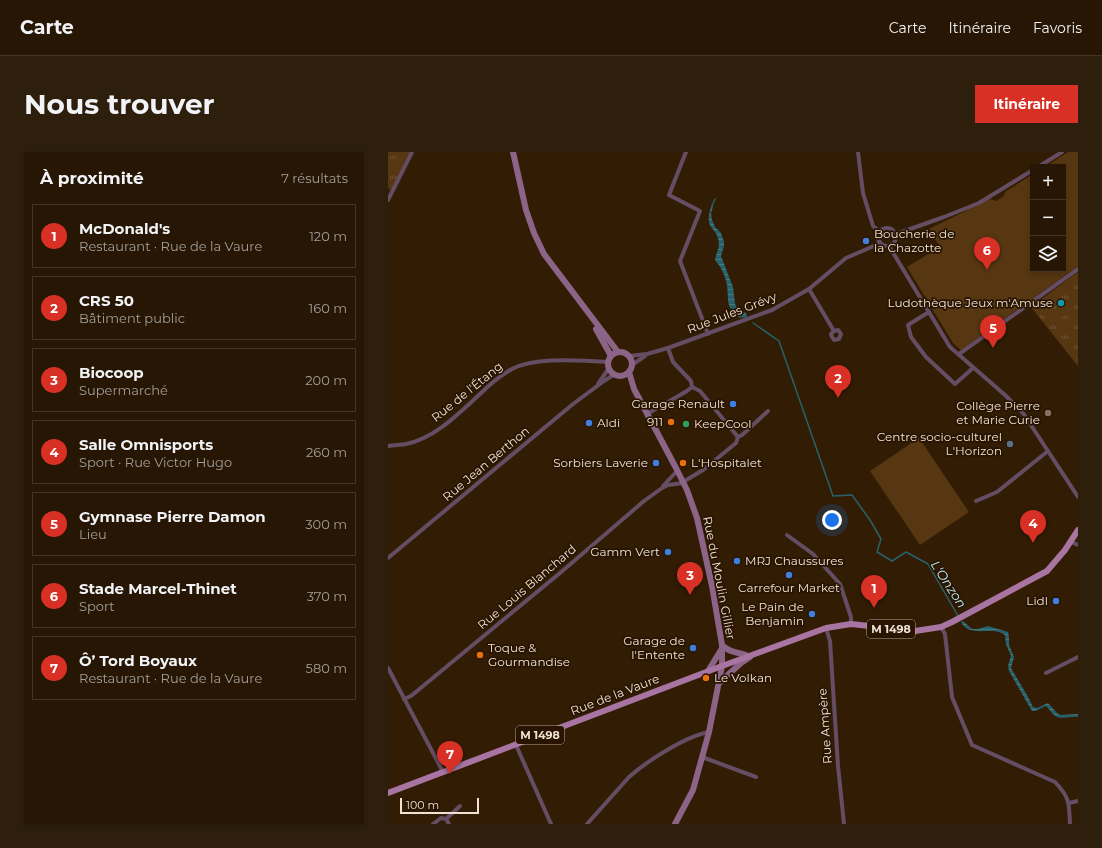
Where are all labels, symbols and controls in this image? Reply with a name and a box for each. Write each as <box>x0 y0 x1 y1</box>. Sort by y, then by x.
text: Carte <box>20 16 74 39</box>
text: Carte <box>889 19 926 37</box>
text: Itinéraire <box>948 19 1011 37</box>
text: Favoris <box>1033 19 1082 37</box>
button: Itinéraire <box>975 85 1078 123</box>
text: Nous trouver <box>24 87 215 121</box>
map controls <box>1030 164 1066 272</box>
button: + <box>1030 164 1066 200</box>
text: À proximité <box>40 168 144 188</box>
text: 7 résultats <box>281 170 348 186</box>
button: − <box>1030 200 1066 236</box>
text: McDonald's <box>79 219 170 238</box>
place label: Boucherie de la Chazotte <box>874 226 954 255</box>
text: 1 <box>51 228 57 244</box>
text: 120 m <box>309 228 347 244</box>
marker: Boucherie de la Chazotte <box>861 236 871 246</box>
button: layers <box>1030 236 1066 272</box>
pin: 6 <box>974 237 1000 270</box>
text: Restaurant · Rue de la Vaure <box>79 238 262 254</box>
street label: Rue Jules Grévy <box>685 288 779 337</box>
text: CRS 50 <box>79 291 134 310</box>
place label: Ludothèque Jeux m'Amuse <box>887 295 1053 310</box>
marker: Ludothèque Jeux m'Amuse <box>1056 298 1066 308</box>
text: 2 <box>50 300 58 316</box>
text: 160 m <box>309 300 347 316</box>
text: Bâtiment public <box>79 310 185 326</box>
pin: 5 <box>980 315 1006 348</box>
street label: Rue de l'Étang <box>428 358 505 425</box>
text: Biocoop <box>79 363 144 382</box>
pin: 2 <box>825 365 851 398</box>
text: 3 <box>50 372 58 388</box>
text: 200 m <box>305 372 347 388</box>
text: Supermarché <box>79 382 168 398</box>
place label: Garage Renault <box>631 396 725 411</box>
place label: Collège Pierre et Marie Curie <box>956 398 1040 427</box>
marker: Garage Renault <box>728 399 738 409</box>
marker: Collège Pierre et Marie Curie <box>1043 408 1053 418</box>
place label: 911 <box>647 414 663 429</box>
place label: Aldi <box>597 415 620 430</box>
place label: KeepCool <box>694 416 751 431</box>
marker: 911 <box>666 417 676 427</box>
marker: Aldi <box>584 418 594 428</box>
marker: KeepCool <box>681 419 691 429</box>
street label: Rue Jean Berthon <box>439 423 532 504</box>
place label: Centre socio-culturel L'Horizon <box>877 429 1002 458</box>
text: Salle Omnisports <box>79 435 213 454</box>
marker: Centre socio-culturel L'Horizon <box>1005 439 1015 449</box>
text: 4 <box>50 444 58 460</box>
text: 260 m <box>306 444 347 460</box>
text: Sport · Rue Victor Hugo <box>79 454 232 470</box>
place label: Sorbiers Laverie <box>553 455 648 470</box>
place label: L'Hospitalet <box>691 455 762 470</box>
marker: Sorbiers Laverie <box>651 458 661 468</box>
marker: L'Hospitalet <box>678 458 688 468</box>
text: Gymnase Pierre Damon <box>79 507 266 526</box>
your location <box>822 510 842 530</box>
pin: 4 <box>1020 510 1046 543</box>
street label: Rue du Moulin Gillier <box>700 515 739 641</box>
text: 5 <box>50 516 58 532</box>
text: 300 m <box>305 516 347 532</box>
text: Lieu <box>79 526 107 542</box>
street label: Rue Louis Blanchard <box>474 541 579 632</box>
place label: Gamm Vert <box>590 544 660 559</box>
marker: Gamm Vert <box>663 547 673 557</box>
place label: MRJ Chaussures <box>745 553 844 568</box>
marker: MRJ Chaussures <box>732 556 742 566</box>
water label: L'Onzon <box>928 557 970 611</box>
pin: 3 <box>677 562 703 595</box>
marker: Carrefour Market <box>784 570 794 580</box>
pin: 1 <box>861 575 887 608</box>
text: Stade Marcel-Thinet <box>79 579 237 598</box>
place label: Carrefour Market <box>738 580 840 595</box>
text: 6 <box>50 588 58 604</box>
text: 370 m <box>307 588 347 604</box>
place label: Lidl <box>1026 593 1048 608</box>
marker: Lidl <box>1051 596 1061 606</box>
text: Sport <box>79 598 115 614</box>
place label: Le Pain de Benjamin <box>741 599 804 628</box>
marker: Le Pain de Benjamin <box>807 609 817 619</box>
road number: M 1498 <box>867 620 915 638</box>
place label: Garage de l'Entente <box>623 633 685 662</box>
place label: Toque & Gourmandise <box>488 640 570 669</box>
marker: Garage de l'Entente <box>688 643 698 653</box>
marker: Toque & Gourmandise <box>475 650 485 660</box>
text: Ô’ Tord Boyaux <box>79 651 197 670</box>
text: 7 <box>50 660 58 676</box>
text: 580 m <box>306 660 347 676</box>
text: Restaurant · Rue de la Vaure <box>79 670 262 686</box>
place label: Le Volkan <box>714 670 772 685</box>
street label: Rue de la Vaure <box>568 671 661 718</box>
marker: Le Volkan <box>701 673 711 683</box>
street label: Rue Ampère <box>814 688 835 764</box>
road number: M 1498 <box>516 726 564 744</box>
pin: 7 <box>437 741 463 774</box>
scale bar <box>400 796 479 815</box>
text: 100 m <box>406 798 439 812</box>

